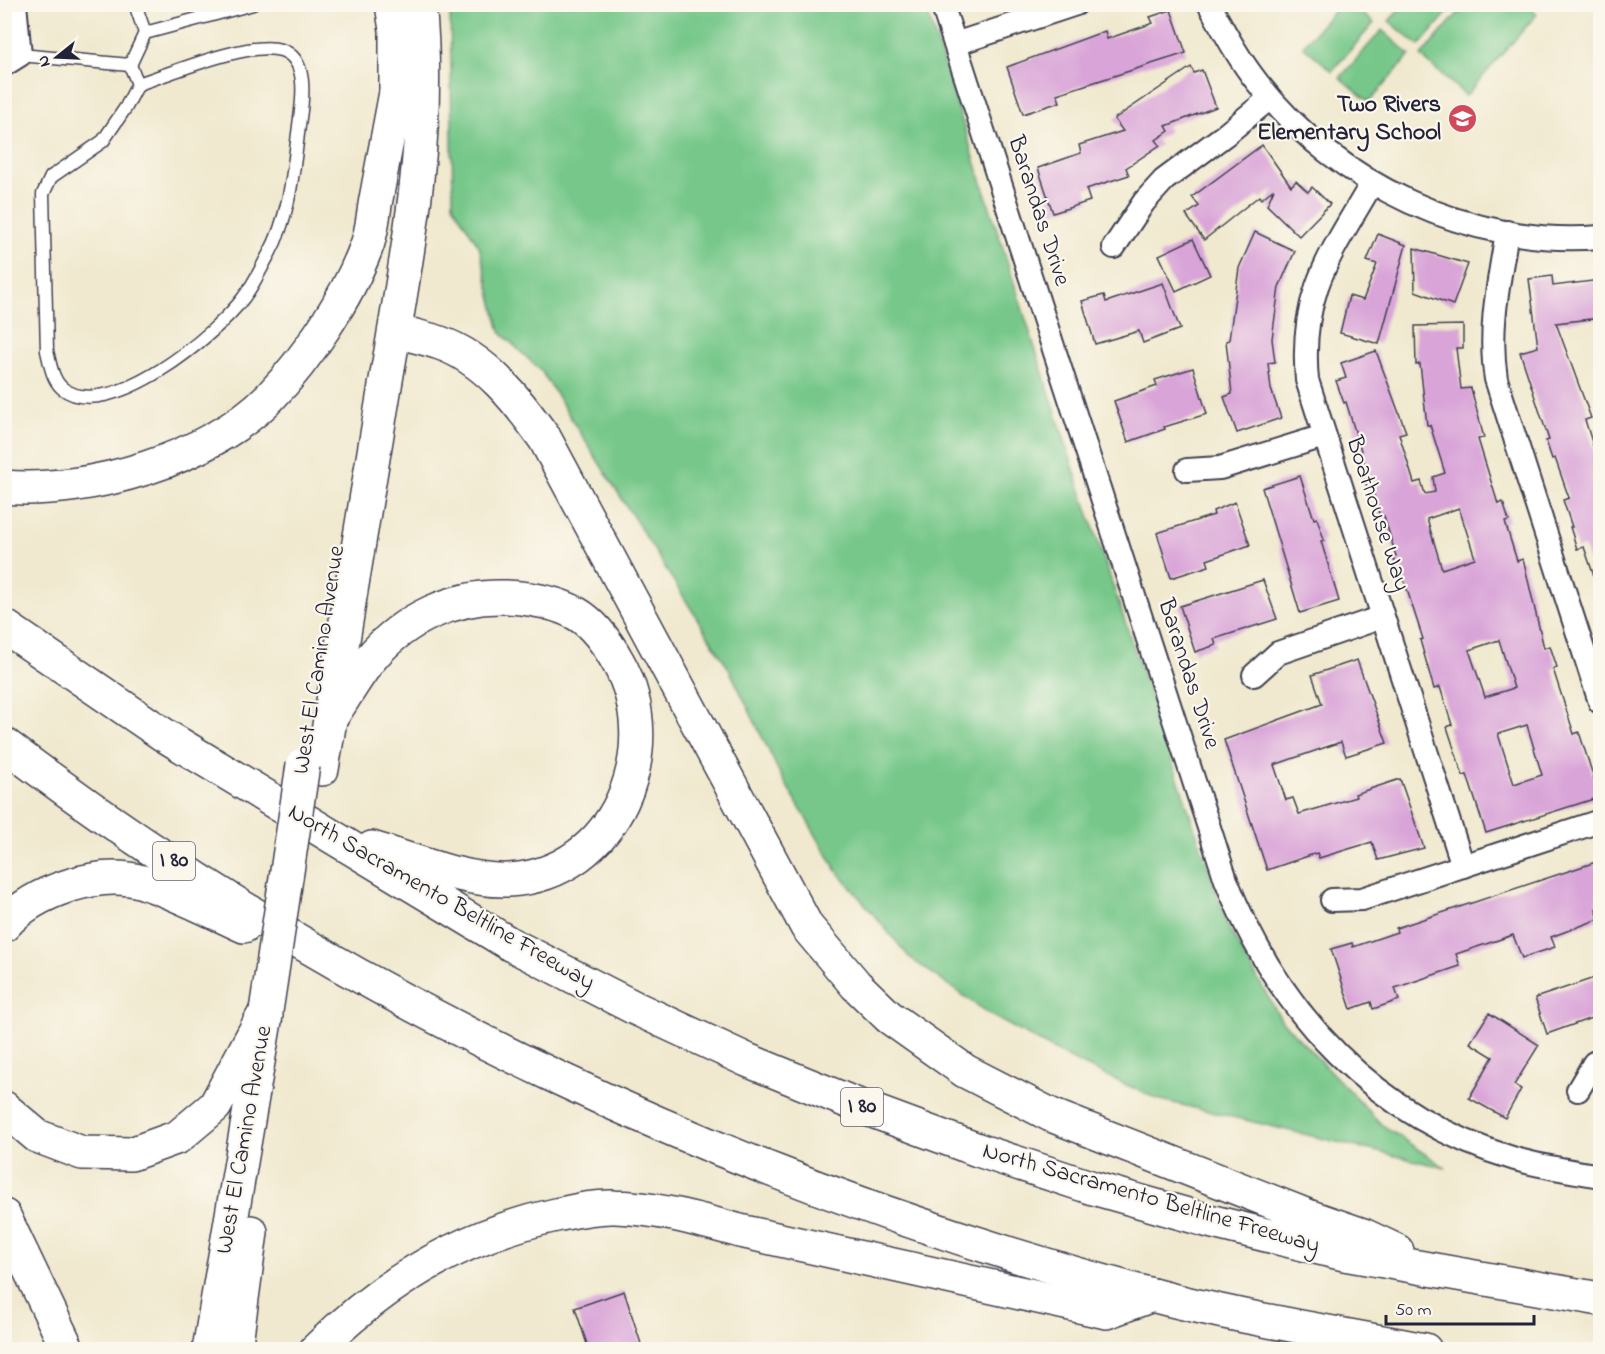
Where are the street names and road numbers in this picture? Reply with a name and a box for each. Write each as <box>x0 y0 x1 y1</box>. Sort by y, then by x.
street label: Barandas Drive <box>997 130 1079 291</box>
street label: Boathouse Way <box>1334 431 1419 596</box>
street label: West El Camino Avenue <box>285 543 355 777</box>
street label: Barandas Drive <box>1147 593 1229 754</box>
street label: North Sacramento Beltline Freeway <box>280 796 601 1001</box>
road number: I 80 <box>153 842 195 880</box>
street label: West El Camino Avenue <box>208 1023 282 1257</box>
road number: I 80 <box>841 1088 883 1126</box>
street label: North Sacramento Beltline Freeway <box>978 1134 1324 1265</box>

